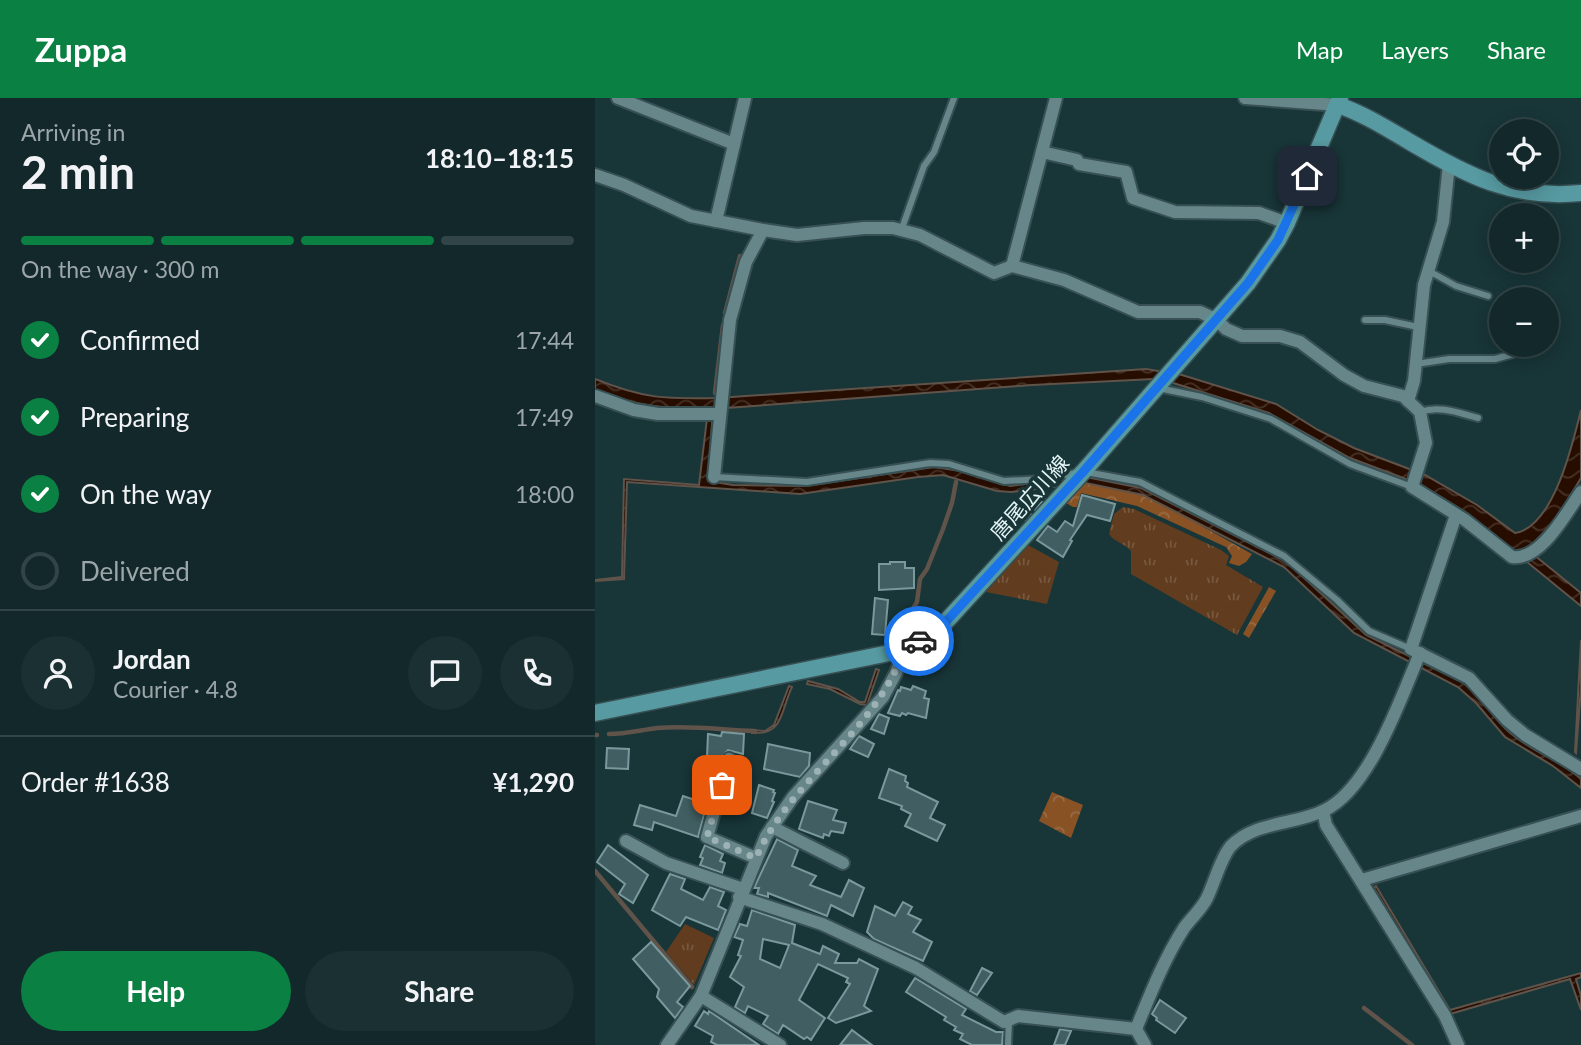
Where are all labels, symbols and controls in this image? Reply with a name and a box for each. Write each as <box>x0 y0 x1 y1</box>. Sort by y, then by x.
text: Zuppa <box>35 29 127 69</box>
text: Map <box>1296 35 1343 64</box>
text: Layers <box>1381 35 1449 64</box>
text: Share <box>1487 35 1546 64</box>
text: Arriving in <box>21 118 125 146</box>
map controls <box>1489 119 1559 357</box>
button: locate <box>1489 119 1559 189</box>
text: 18:10–18:15 <box>425 142 574 174</box>
text: 2 min <box>21 144 135 199</box>
pin <box>1277 146 1337 206</box>
icon: home <box>1288 157 1326 195</box>
button: + <box>1489 203 1559 273</box>
text: On the way · 300 m <box>21 255 220 283</box>
button: − <box>1489 287 1559 357</box>
icon: check <box>21 321 59 359</box>
text: Confirmed <box>80 324 200 356</box>
text: 17:44 <box>515 326 574 354</box>
icon: check <box>21 398 59 436</box>
text: Preparing <box>80 401 189 433</box>
text: 17:49 <box>515 403 574 431</box>
street label: 唐尾広川線 <box>984 450 1073 544</box>
icon: check <box>21 475 59 513</box>
text: On the way <box>80 478 212 510</box>
text: 18:00 <box>515 480 574 508</box>
text: Delivered <box>80 555 190 587</box>
courier <box>884 606 954 676</box>
icon: car <box>900 622 938 660</box>
button: person <box>21 636 95 710</box>
button: chat <box>408 636 482 710</box>
button: phone <box>500 636 574 710</box>
text: Jordan <box>113 643 191 675</box>
text: Courier · 4.8 <box>113 675 238 703</box>
pin <box>692 755 752 815</box>
text: Order #1638 <box>21 766 170 798</box>
text: ¥1,290 <box>493 766 574 798</box>
icon: bag <box>703 766 741 804</box>
button: Help <box>21 951 291 1031</box>
button: Share <box>305 951 574 1031</box>

